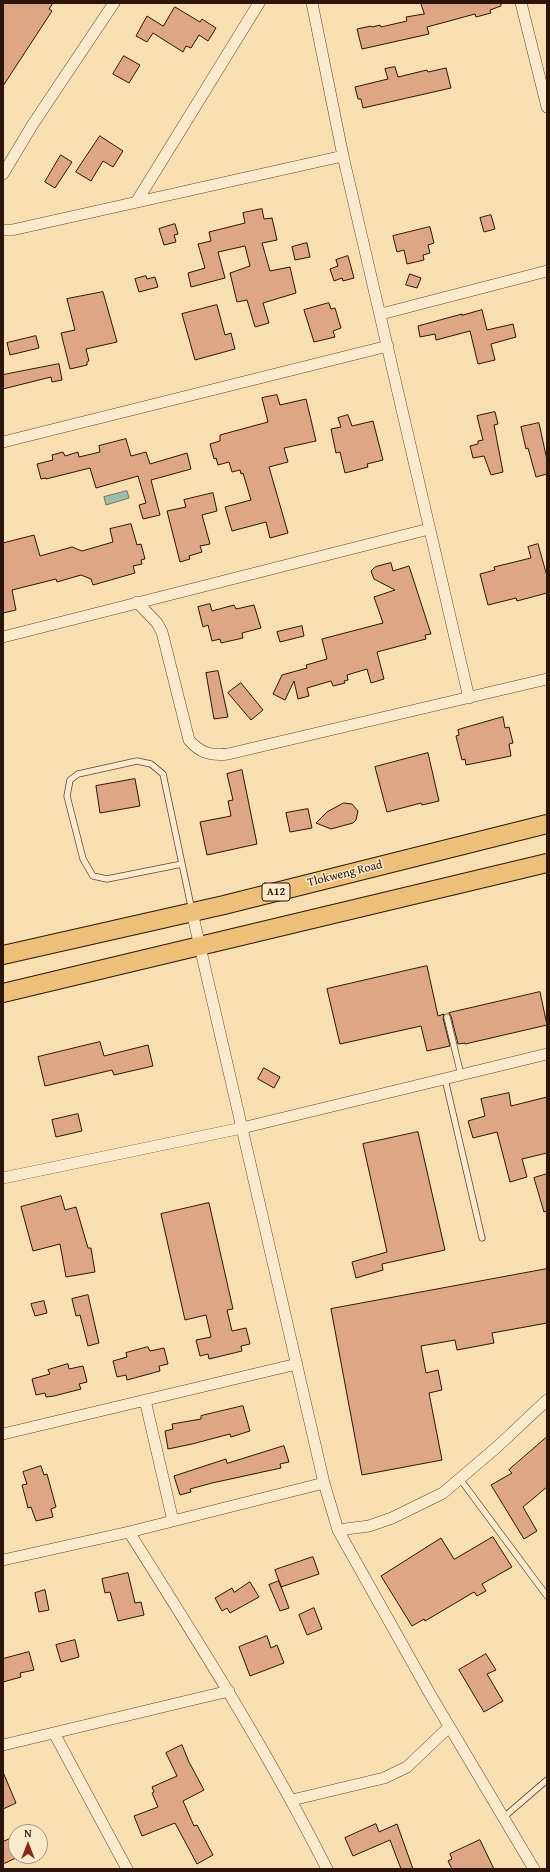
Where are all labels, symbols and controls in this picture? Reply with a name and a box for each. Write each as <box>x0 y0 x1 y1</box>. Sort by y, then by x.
street label: Tlokweng Road <box>306 858 384 890</box>
road number: A12 <box>262 883 290 901</box>
north arrow <box>8 1824 48 1864</box>
text: N <box>24 1825 32 1841</box>

